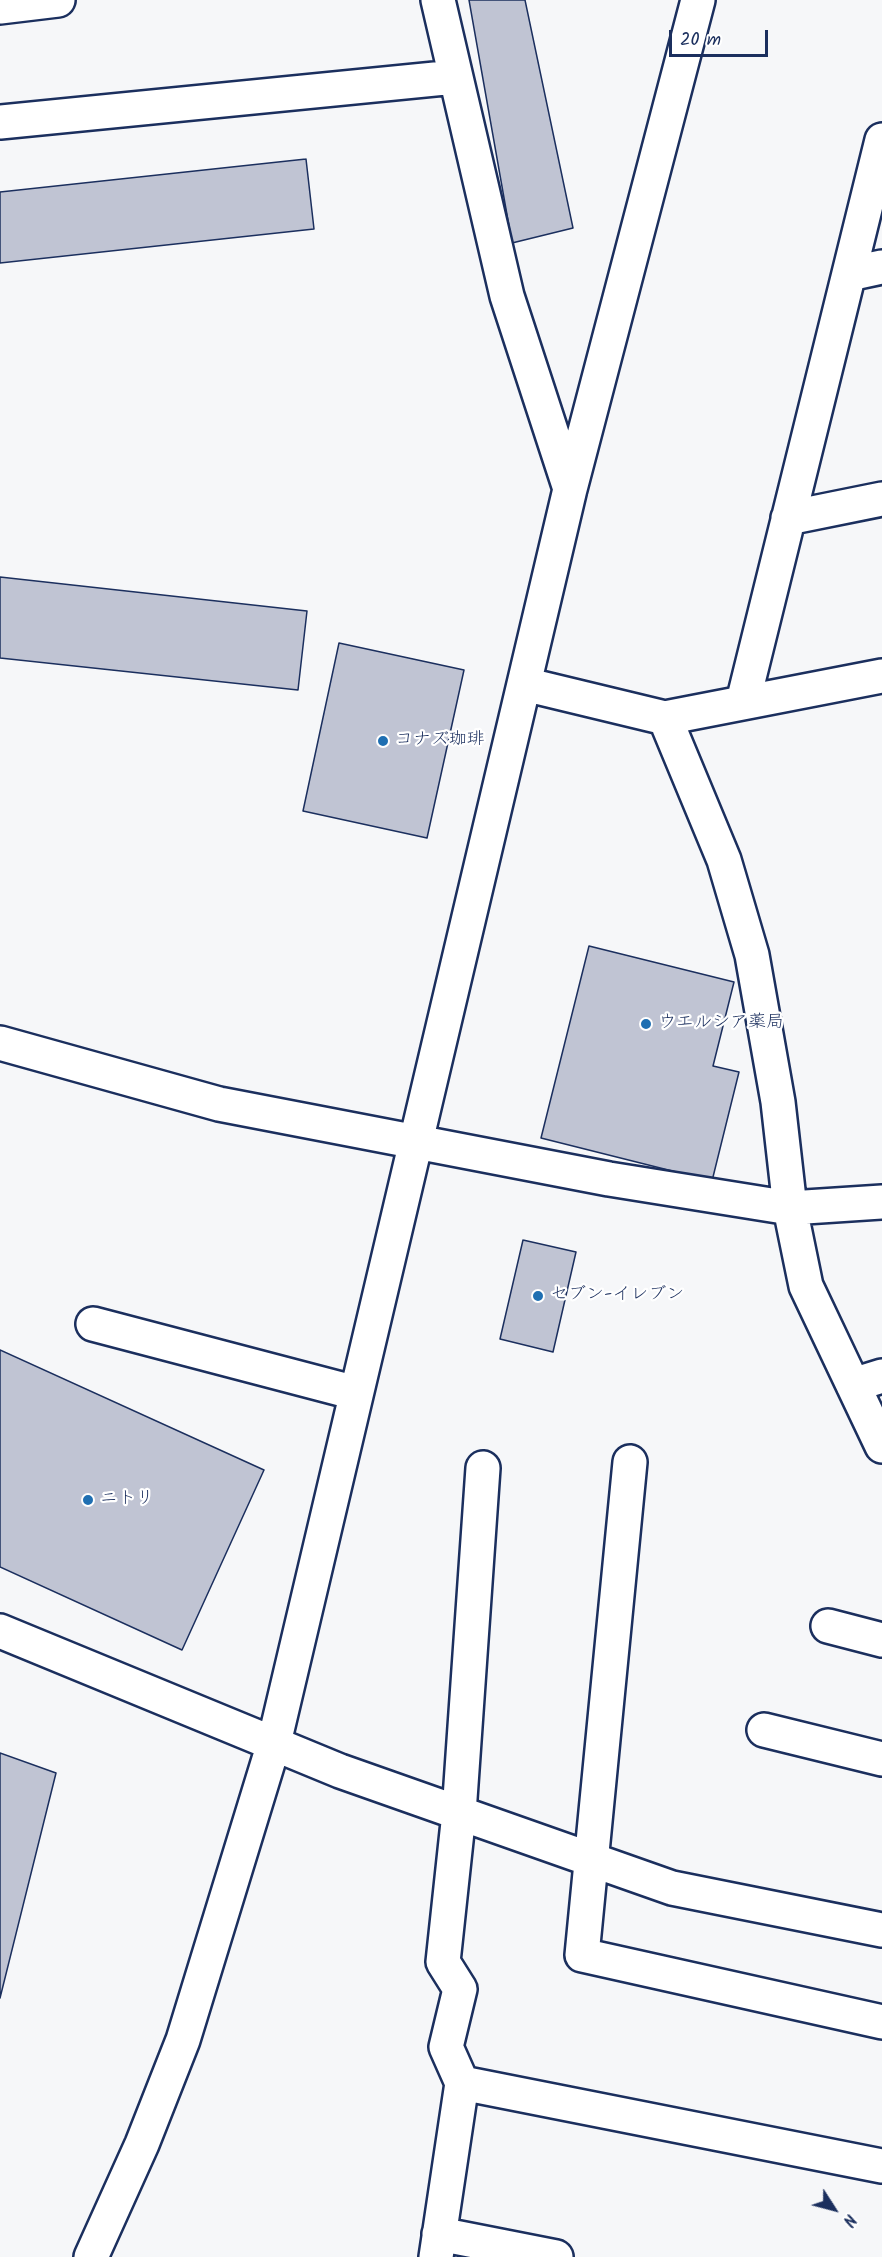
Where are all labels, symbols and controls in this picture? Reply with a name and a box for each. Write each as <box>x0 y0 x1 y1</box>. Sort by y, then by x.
scale bar <box>672 18 771 56</box>
text: 20 m <box>680 26 721 55</box>
place label: コナズ珈琲 <box>395 730 485 752</box>
marker: コナズ珈琲 <box>376 734 390 748</box>
place label: ウエルシア薬局 <box>658 1013 784 1035</box>
marker: ウエルシア薬局 <box>639 1017 653 1031</box>
place label: セブン-イレブン <box>550 1285 684 1307</box>
marker: セブン-イレブン <box>531 1289 545 1303</box>
place label: ニトリ <box>100 1489 154 1511</box>
marker: ニトリ <box>81 1493 95 1507</box>
north arrow <box>804 2179 864 2239</box>
text: N <box>836 2208 862 2231</box>

